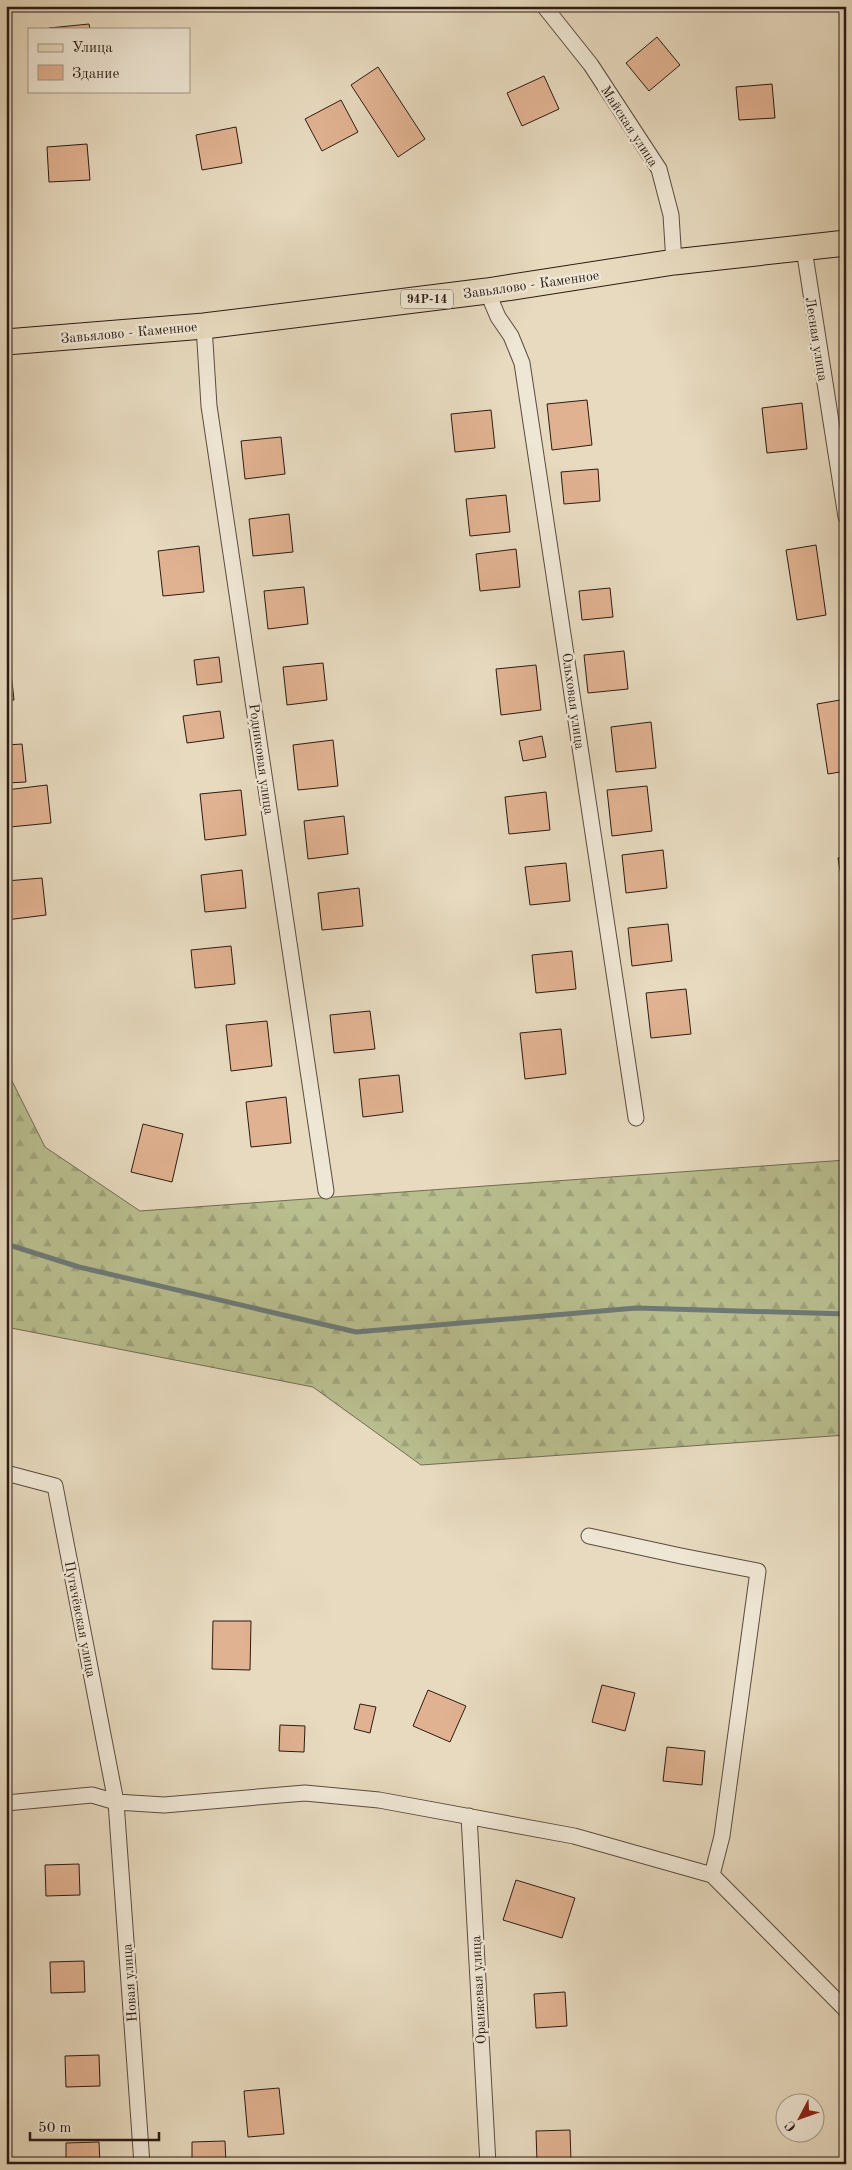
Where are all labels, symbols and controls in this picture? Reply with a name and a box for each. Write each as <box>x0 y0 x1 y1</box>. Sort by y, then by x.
legend <box>28 28 190 92</box>
text: Улица <box>72 41 113 56</box>
text: Здание <box>72 67 119 82</box>
street label: Майская улица <box>598 84 660 170</box>
street label: Завьялово - Каменное <box>462 269 600 301</box>
road number: 94Р-14 <box>401 290 453 308</box>
street label: Лесная улица <box>802 296 830 382</box>
street label: Завьялово - Каменное <box>60 320 198 346</box>
street label: Ольховая улица <box>559 652 587 750</box>
street label: Родниковая улица <box>246 703 276 816</box>
street label: Пугачёвская улица <box>62 1560 98 1679</box>
street label: Оранжевая улица <box>469 1935 489 2045</box>
street label: Новая улица <box>120 1943 140 2023</box>
north arrow <box>774 2092 824 2142</box>
scale bar <box>30 2110 159 2142</box>
text: С <box>783 2118 799 2134</box>
text: 50 m <box>38 2121 72 2136</box>

